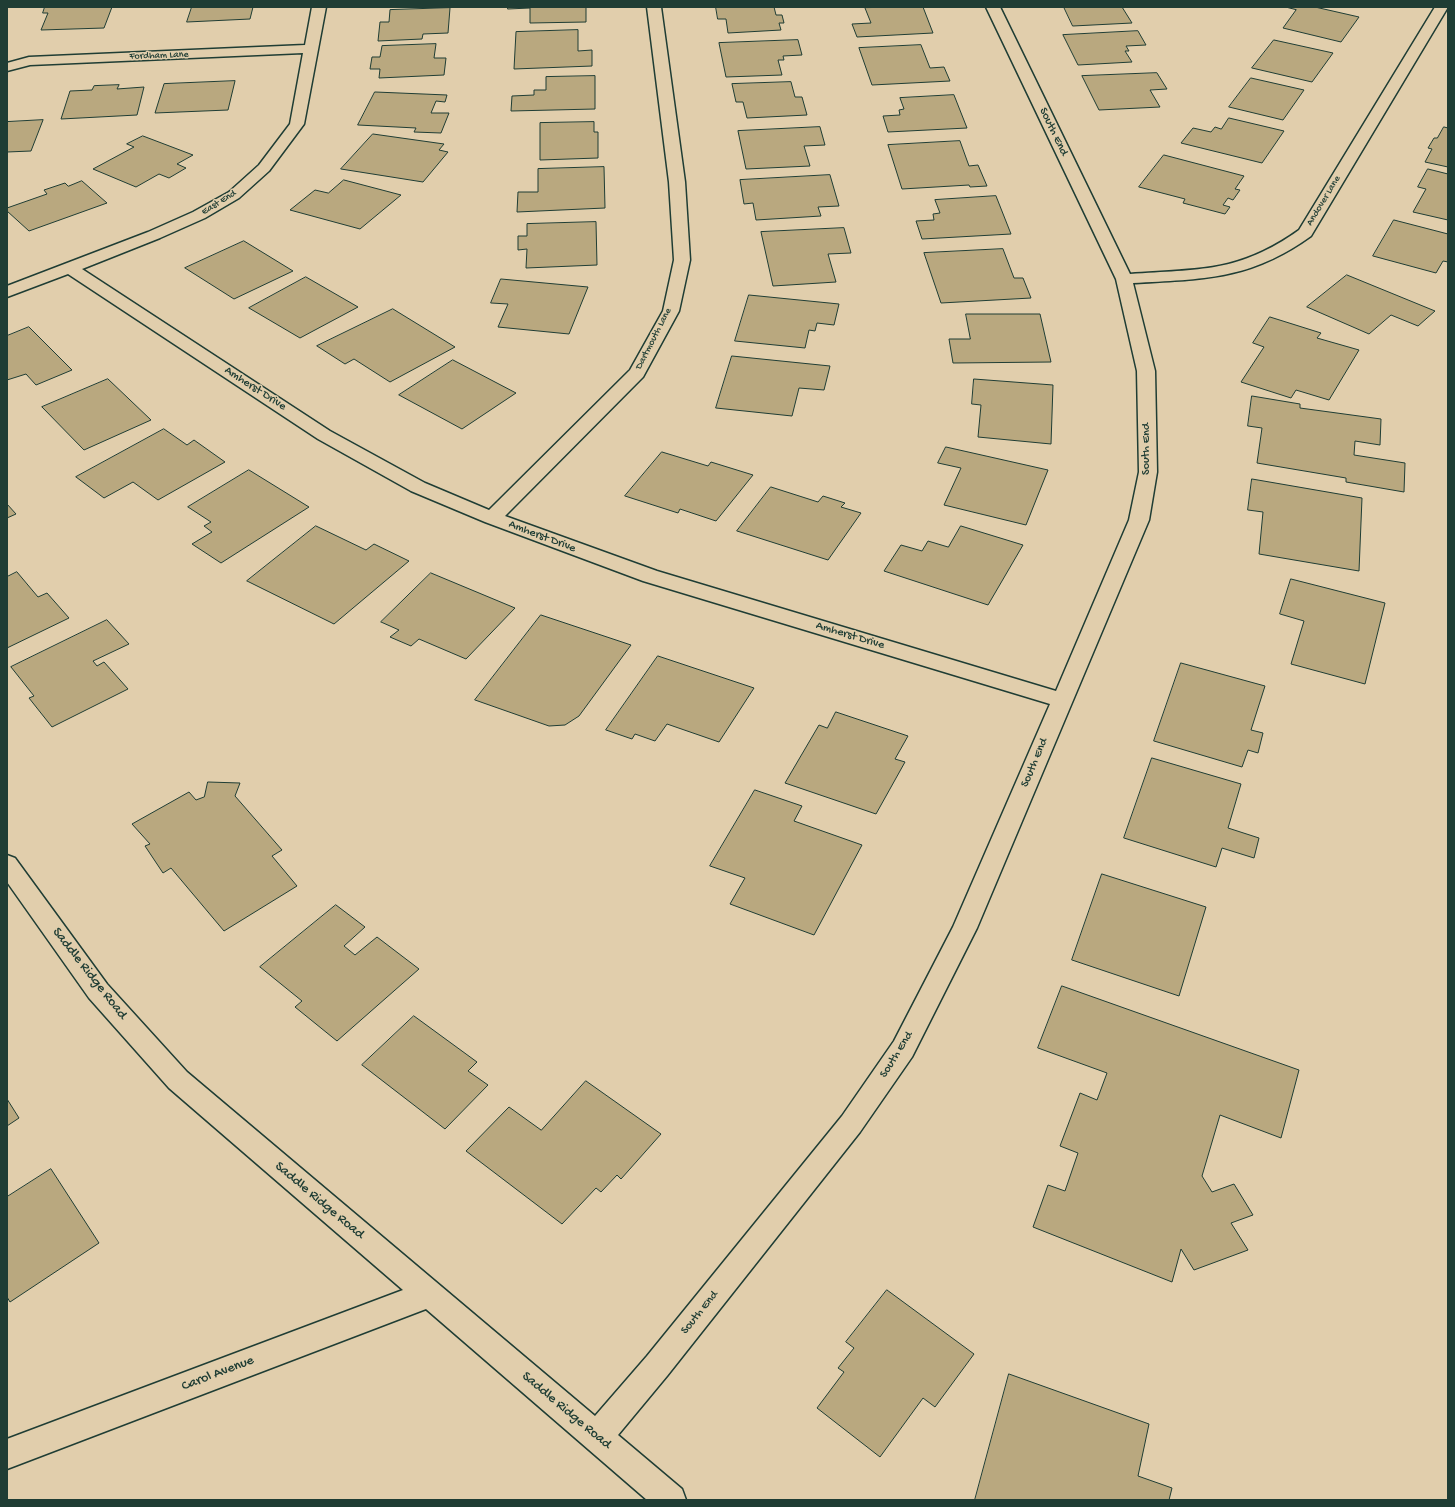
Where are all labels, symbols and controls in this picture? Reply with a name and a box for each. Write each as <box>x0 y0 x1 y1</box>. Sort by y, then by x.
street label: Fordham Lane <box>129 49 189 63</box>
street label: South End <box>1035 106 1071 158</box>
street label: Andover Lane <box>1304 174 1344 228</box>
street label: East End <box>199 188 239 218</box>
street label: Dartmouth Lane <box>633 306 675 372</box>
street label: Amherst Drive <box>221 364 289 414</box>
street label: South End <box>1140 423 1154 475</box>
street label: Amherst Drive <box>506 518 578 556</box>
street label: Amherst Drive <box>814 619 886 653</box>
street label: South End <box>1018 736 1052 790</box>
street label: Saddle Ridge Road <box>48 925 130 1023</box>
street label: South End <box>877 1029 917 1081</box>
street label: Saddle Ridge Road <box>271 1159 367 1243</box>
street label: South End <box>678 1288 722 1338</box>
street label: Carol Avenue <box>179 1353 257 1395</box>
street label: Saddle Ridge Road <box>518 1369 614 1453</box>

